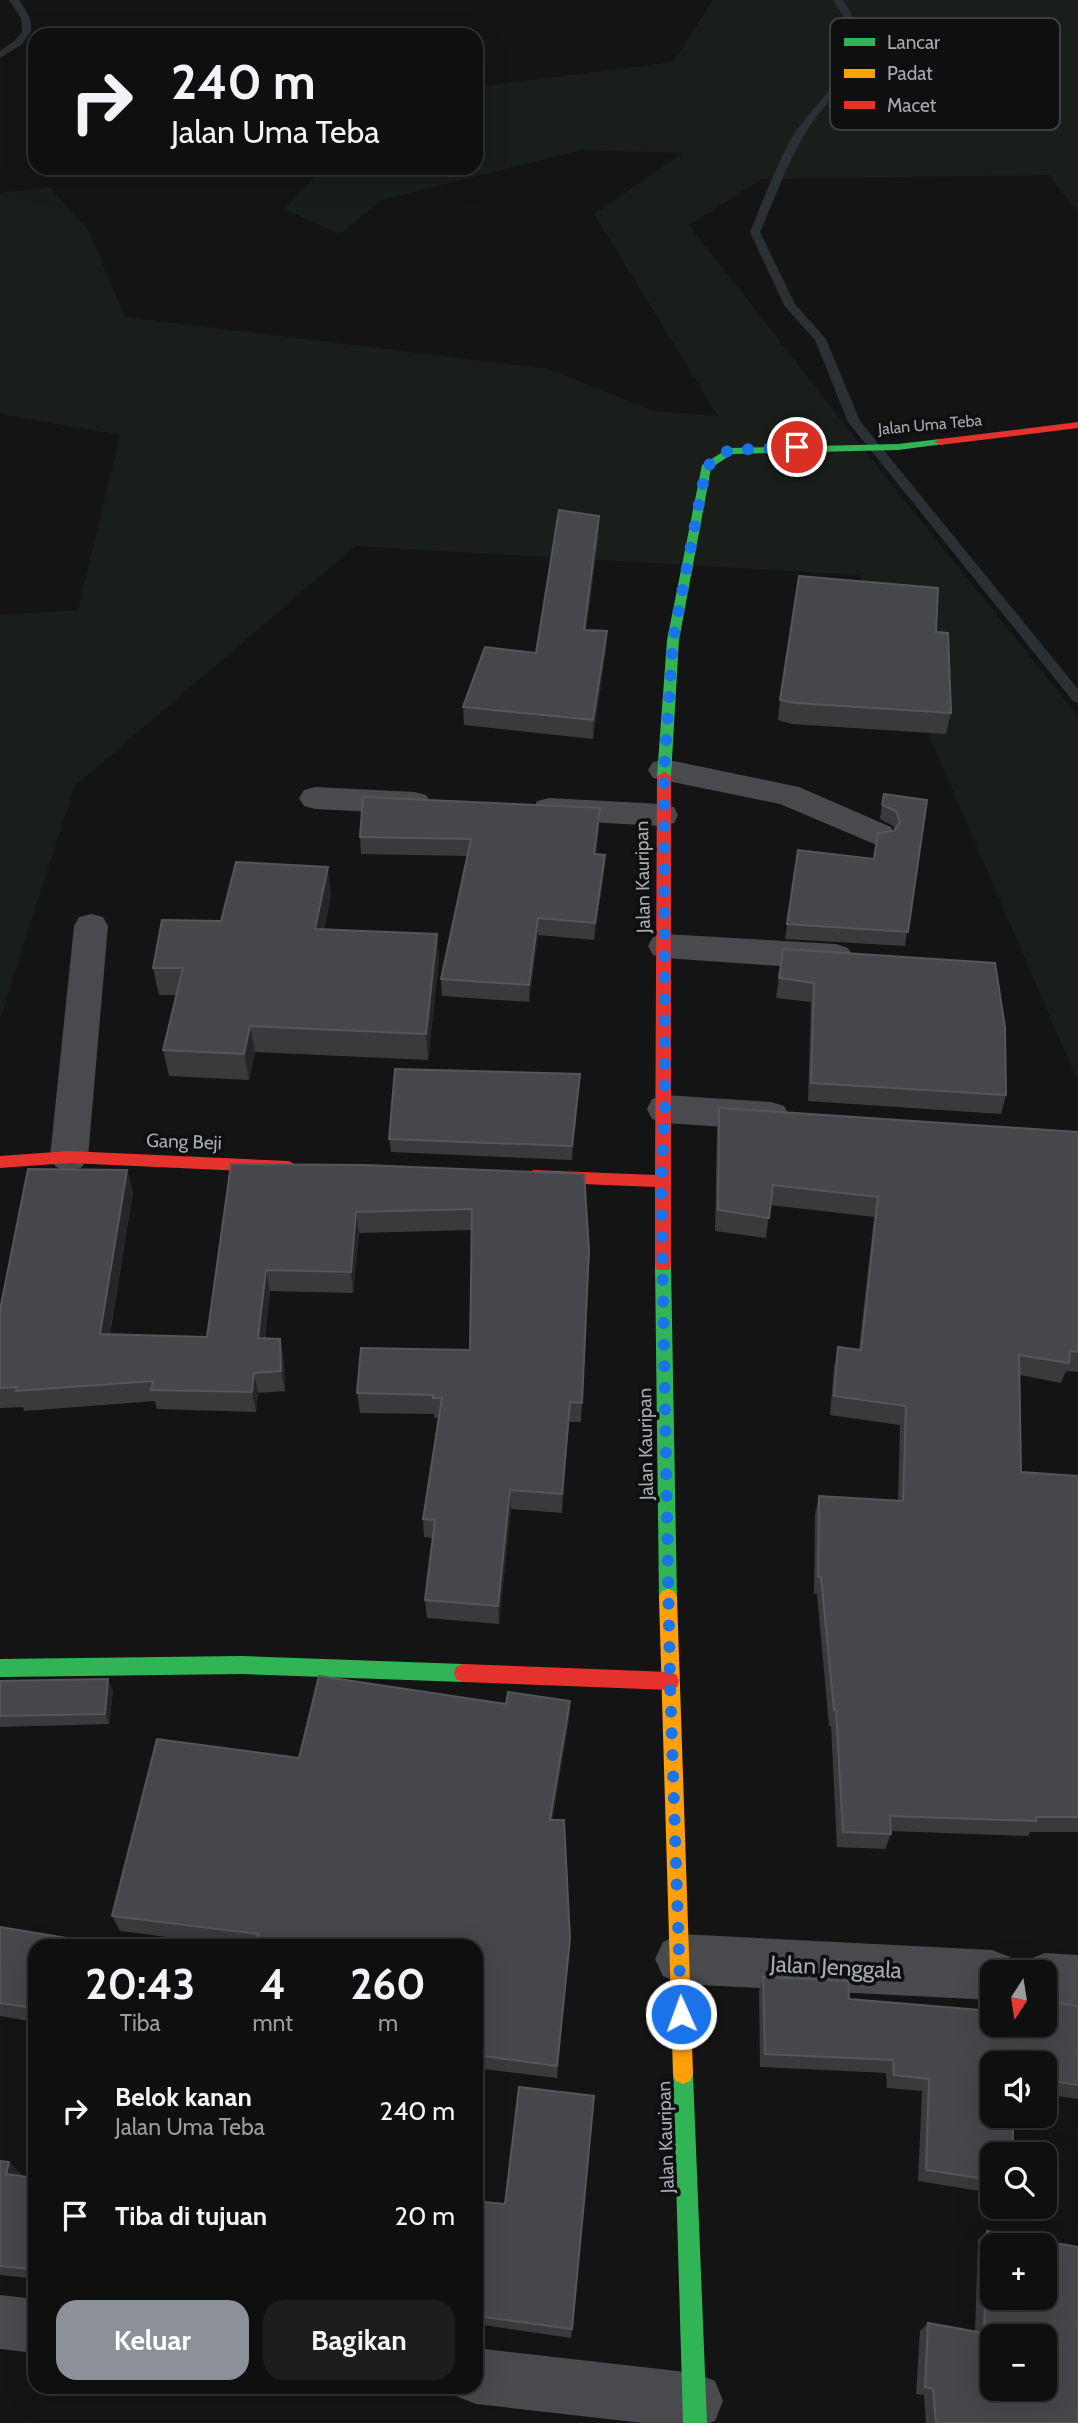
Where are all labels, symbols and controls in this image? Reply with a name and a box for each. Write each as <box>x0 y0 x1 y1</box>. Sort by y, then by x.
legend <box>830 18 1060 130</box>
text: Lancar <box>887 31 940 54</box>
text: 240 m <box>171 52 316 111</box>
icon: right <box>56 56 147 147</box>
text: Padat <box>887 62 933 85</box>
text: Macet <box>887 94 937 117</box>
text: Jalan Uma Teba <box>171 112 380 151</box>
street label: Jalan Uma Teba <box>876 410 983 439</box>
pin <box>767 417 827 477</box>
icon: arrive <box>778 428 816 466</box>
street label: Jalan Kauripan <box>630 821 655 934</box>
street label: Gang Beji <box>146 1129 222 1154</box>
street label: Jalan Kauripan <box>633 1388 658 1501</box>
street label: Jalan Jenggala <box>768 1950 903 1984</box>
text: 20:43 <box>85 1958 195 2010</box>
text: 4 <box>260 1958 286 2010</box>
text: 260 <box>350 1958 426 2010</box>
north arrow <box>980 1960 1057 2037</box>
map controls <box>980 1960 1057 2401</box>
position arrow <box>644 1977 718 2051</box>
text: Tiba <box>120 2009 161 2037</box>
text: mnt <box>252 2009 293 2037</box>
text: m <box>378 2009 398 2037</box>
button: sound <box>980 2051 1057 2128</box>
street label: Jalan Kauripan <box>652 2080 679 2195</box>
text: Belok kanan <box>115 2081 252 2113</box>
icon: right <box>56 2092 94 2130</box>
text: 240 m <box>380 2095 455 2127</box>
text: Jalan Uma Teba <box>115 2113 265 2141</box>
button: search <box>980 2142 1057 2219</box>
icon: arrive <box>56 2197 94 2235</box>
text: Tiba di tujuan <box>115 2200 267 2232</box>
text: 20 m <box>395 2200 455 2232</box>
button: + <box>980 2233 1057 2310</box>
button: Keluar <box>56 2300 249 2380</box>
button: Bagikan <box>263 2300 455 2380</box>
button: − <box>980 2324 1057 2401</box>

